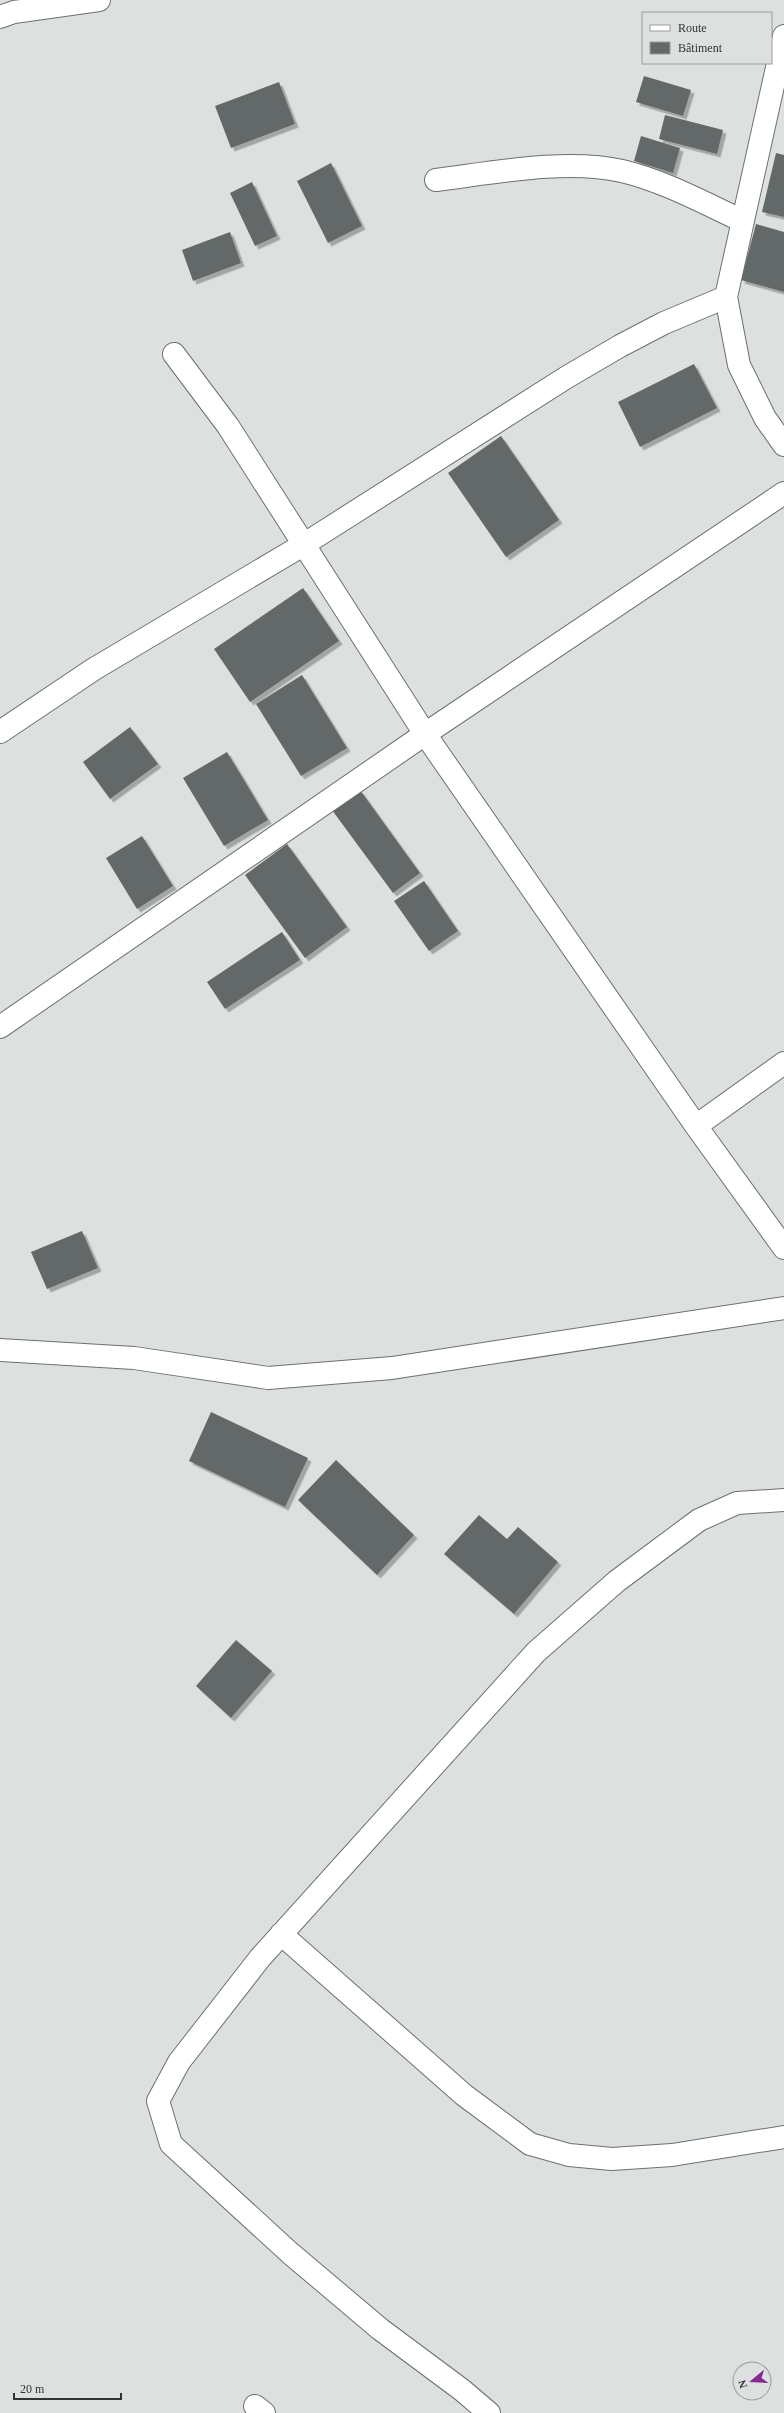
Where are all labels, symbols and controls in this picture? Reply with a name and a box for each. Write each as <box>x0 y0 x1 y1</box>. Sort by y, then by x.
legend <box>642 12 772 64</box>
text: Route <box>678 21 707 35</box>
text: Bâtiment <box>678 41 723 55</box>
north arrow <box>732 2361 772 2401</box>
scale bar <box>14 2375 121 2401</box>
text: N <box>736 2378 749 2390</box>
text: 20 m <box>20 2382 45 2396</box>

